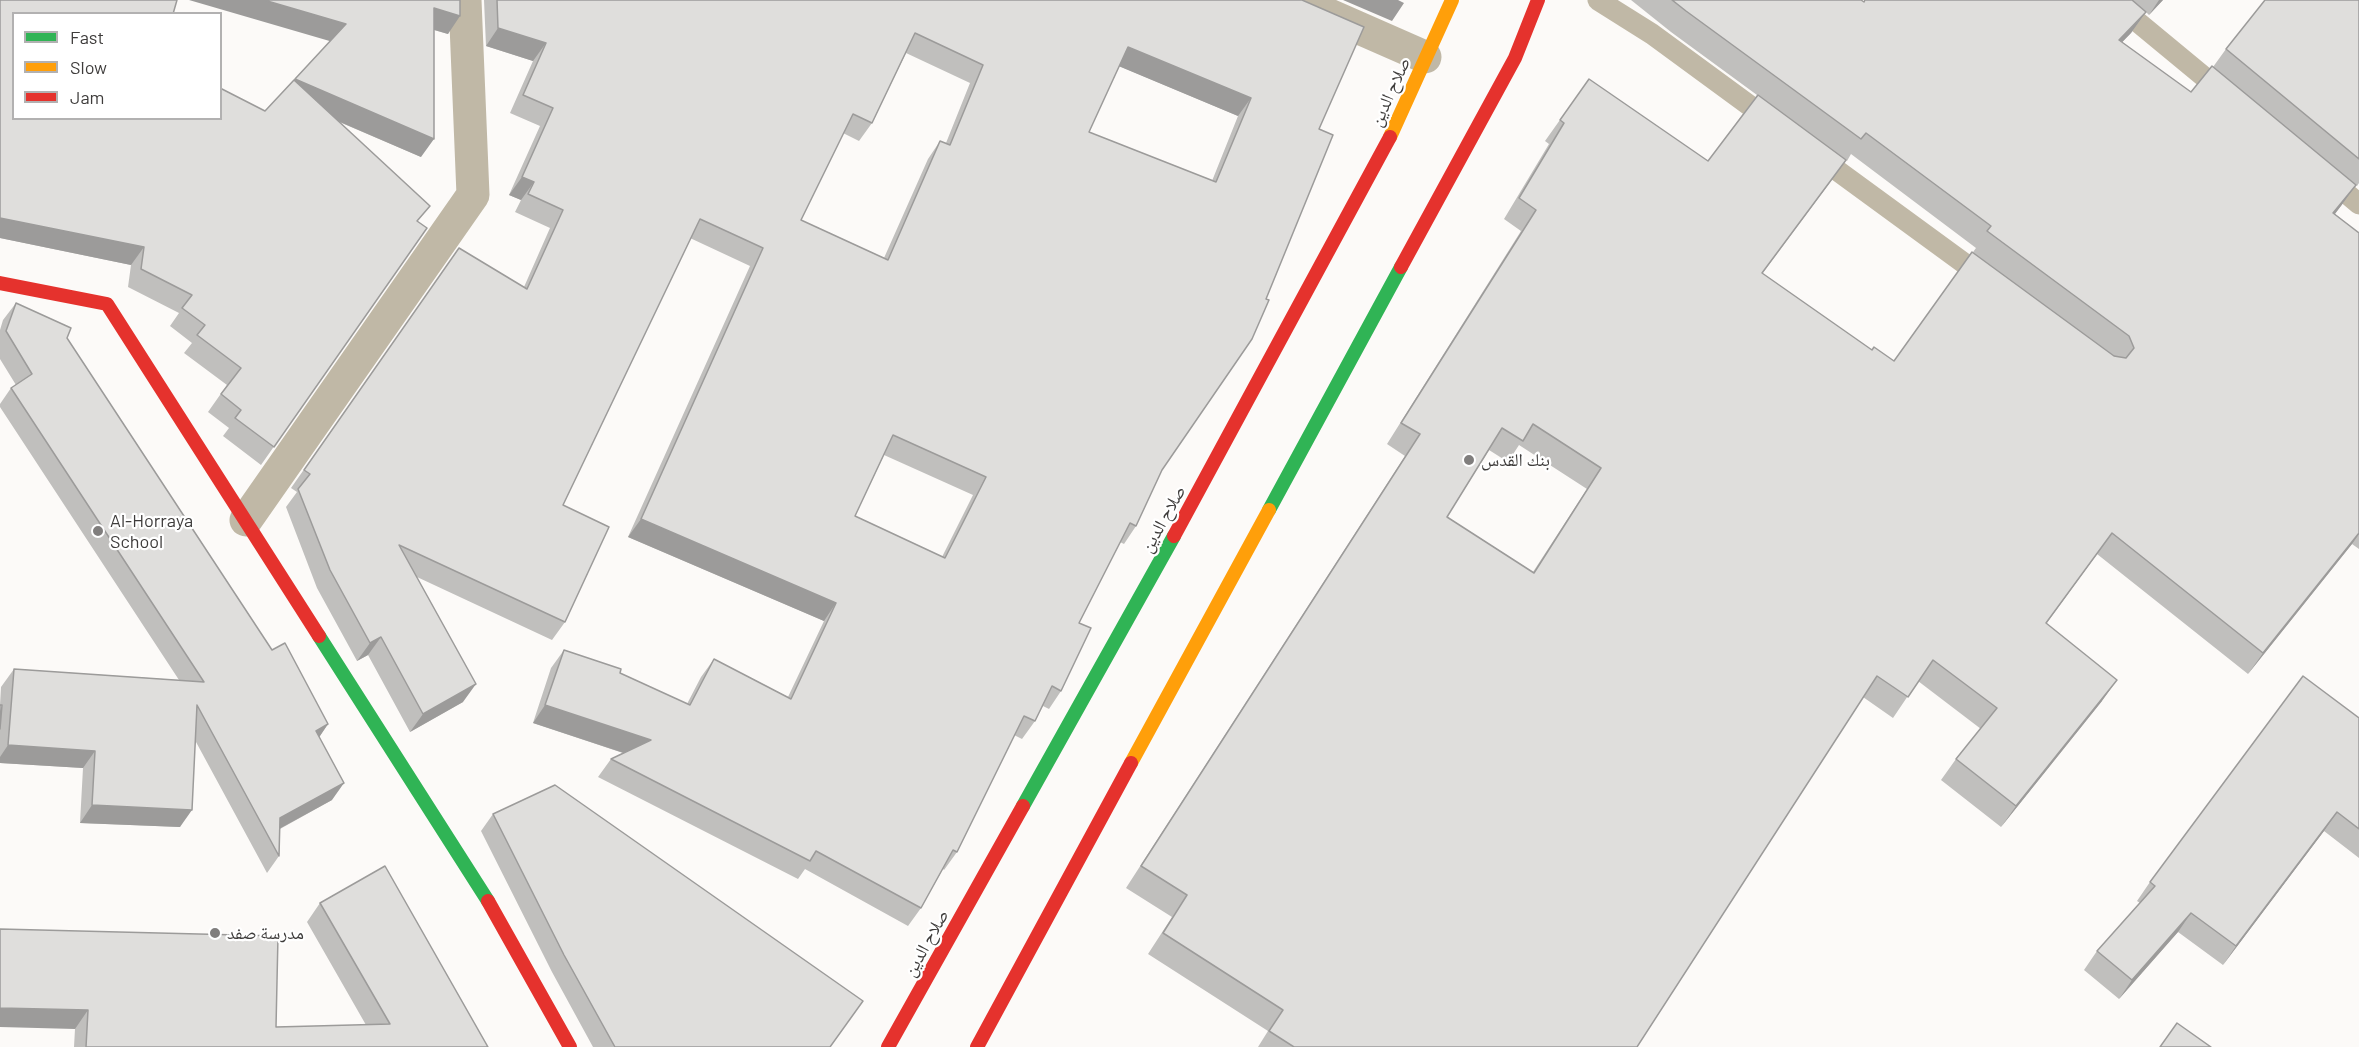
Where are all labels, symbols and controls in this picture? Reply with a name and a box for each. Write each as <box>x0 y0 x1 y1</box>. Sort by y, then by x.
legend <box>12 12 222 120</box>
text: Fast <box>70 26 104 48</box>
street label: صلاح الدين <box>1365 54 1415 130</box>
text: Slow <box>70 56 107 78</box>
text: Jam <box>70 86 104 108</box>
place label: بنك القدس <box>1481 449 1550 471</box>
marker: بنك القدس <box>1462 453 1476 467</box>
street label: صلاح الدين <box>1136 482 1190 556</box>
place label: Al-Horraya School <box>110 510 193 552</box>
marker: Al-Horraya School <box>91 524 105 538</box>
street label: صلاح الدين <box>899 906 953 980</box>
place label: مدرسة صفد <box>227 922 304 944</box>
marker: مدرسة صفد <box>208 926 222 940</box>

